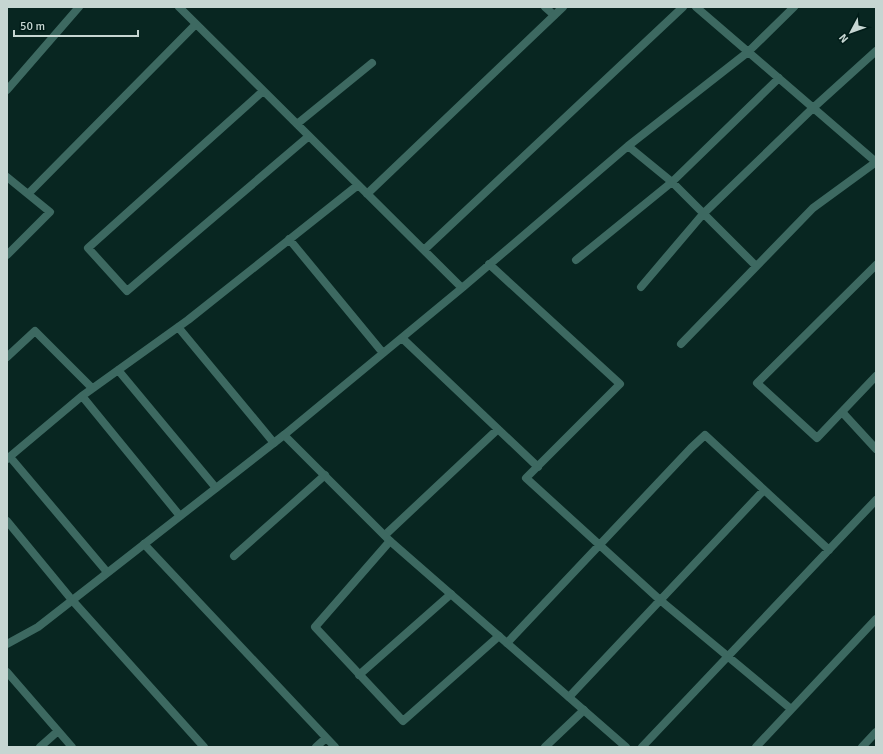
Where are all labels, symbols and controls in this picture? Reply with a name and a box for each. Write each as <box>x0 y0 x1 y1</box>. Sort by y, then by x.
scale bar <box>14 12 138 38</box>
north arrow <box>831 12 871 52</box>
text: 50 m <box>20 19 45 34</box>
text: N <box>836 31 851 45</box>

